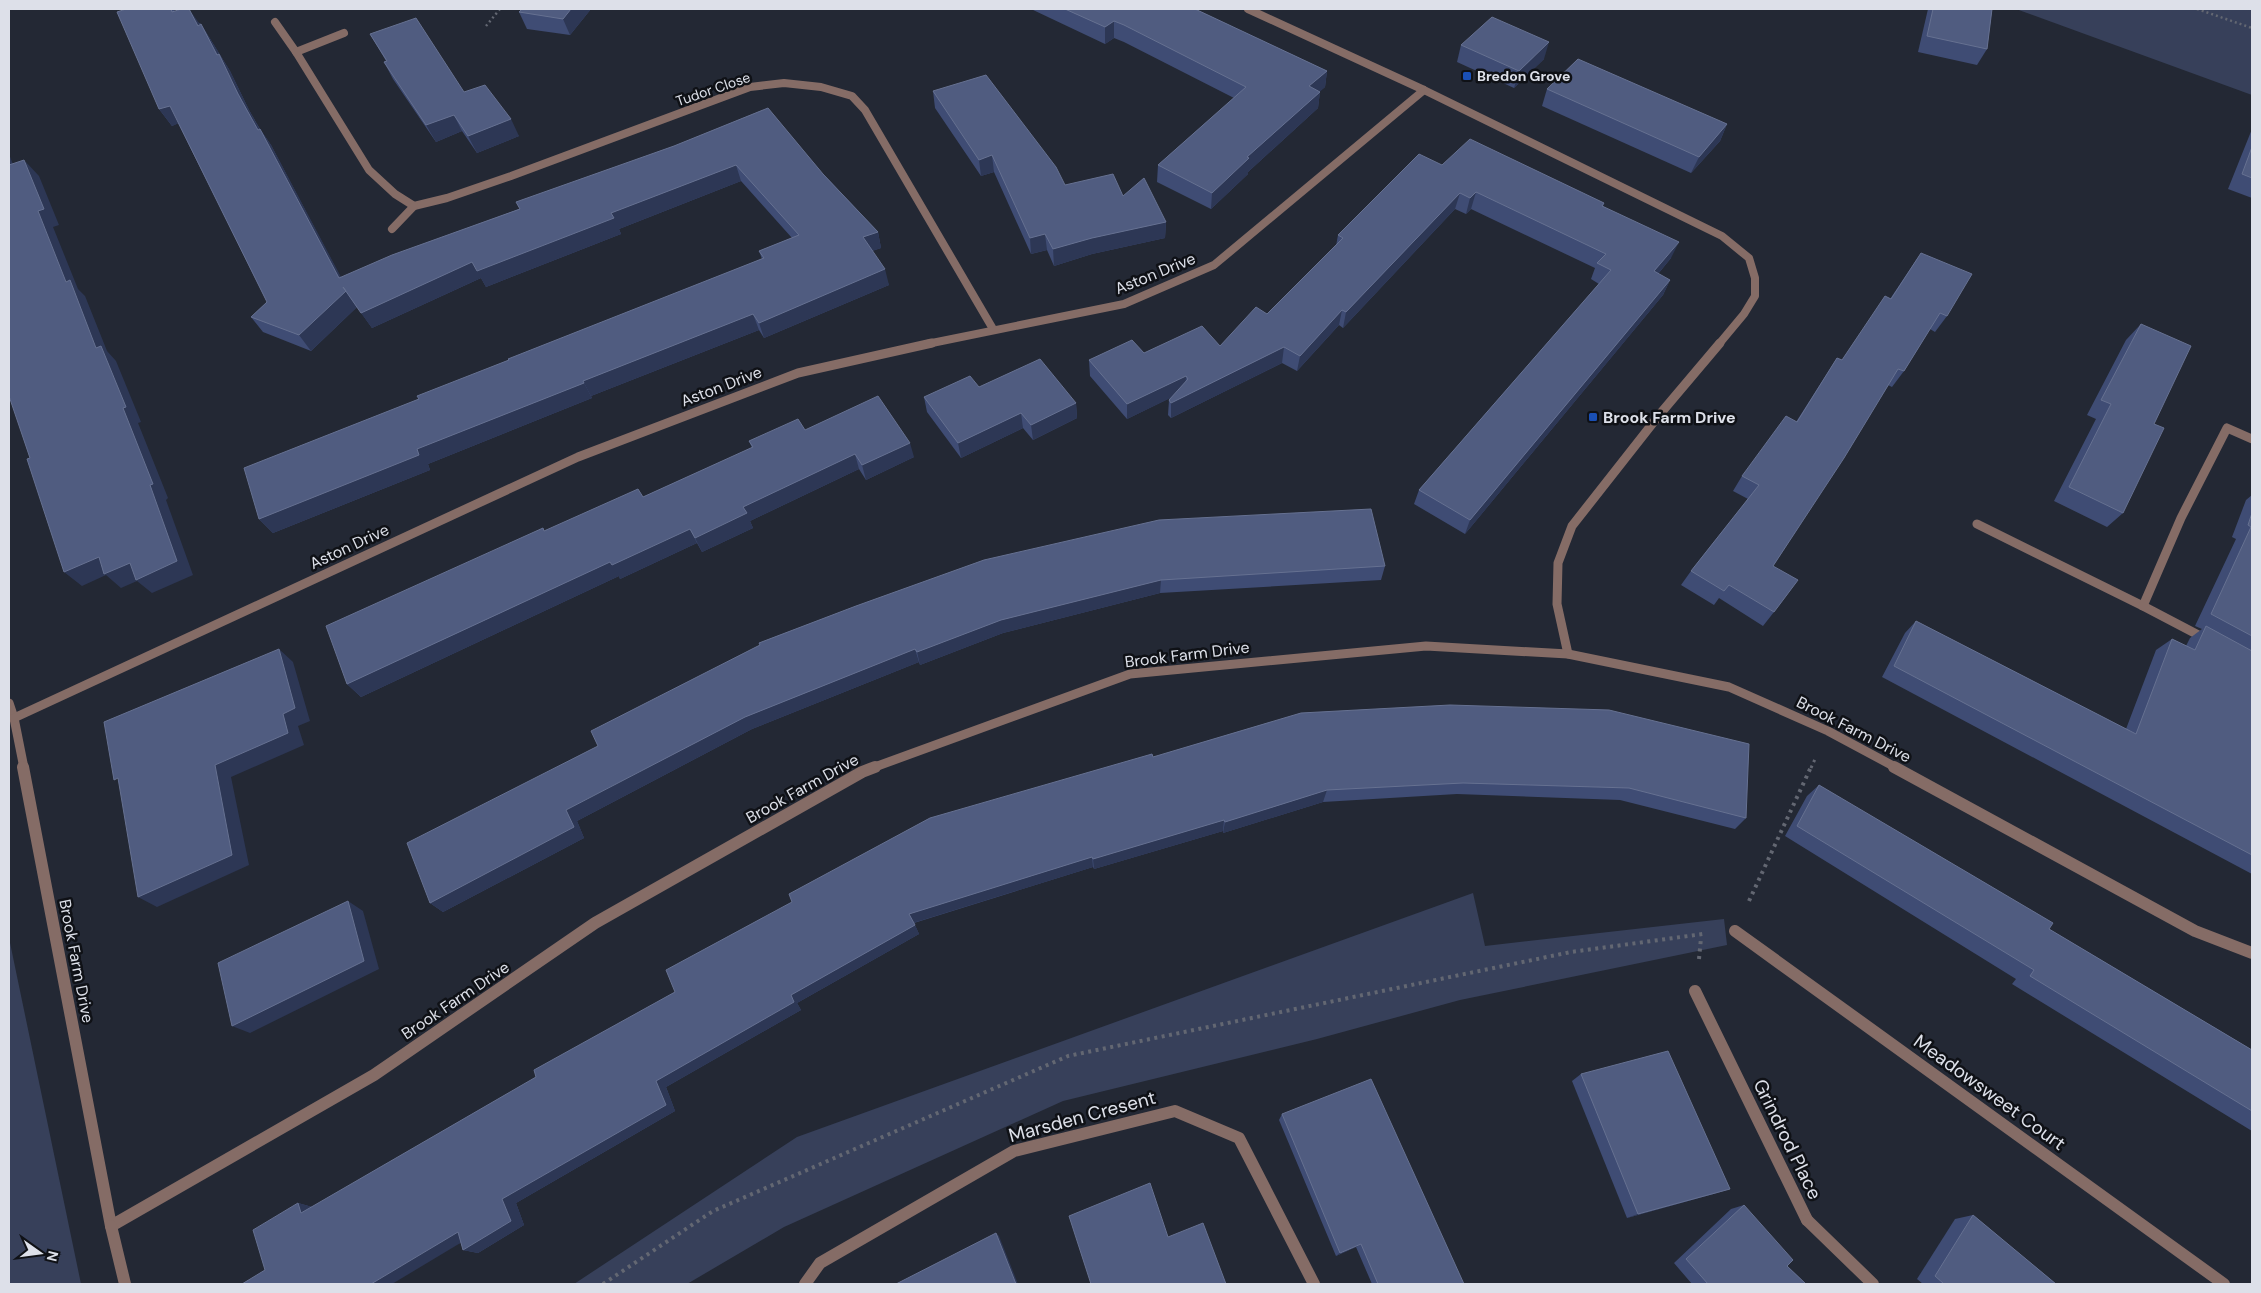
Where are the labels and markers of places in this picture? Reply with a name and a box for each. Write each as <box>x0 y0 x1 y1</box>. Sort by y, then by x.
place label: Bredon Grove <box>1477 67 1570 85</box>
marker: Bredon Grove <box>1461 70 1473 82</box>
place label: Brook Farm Drive <box>1603 407 1736 428</box>
marker: Brook Farm Drive <box>1587 411 1599 423</box>

